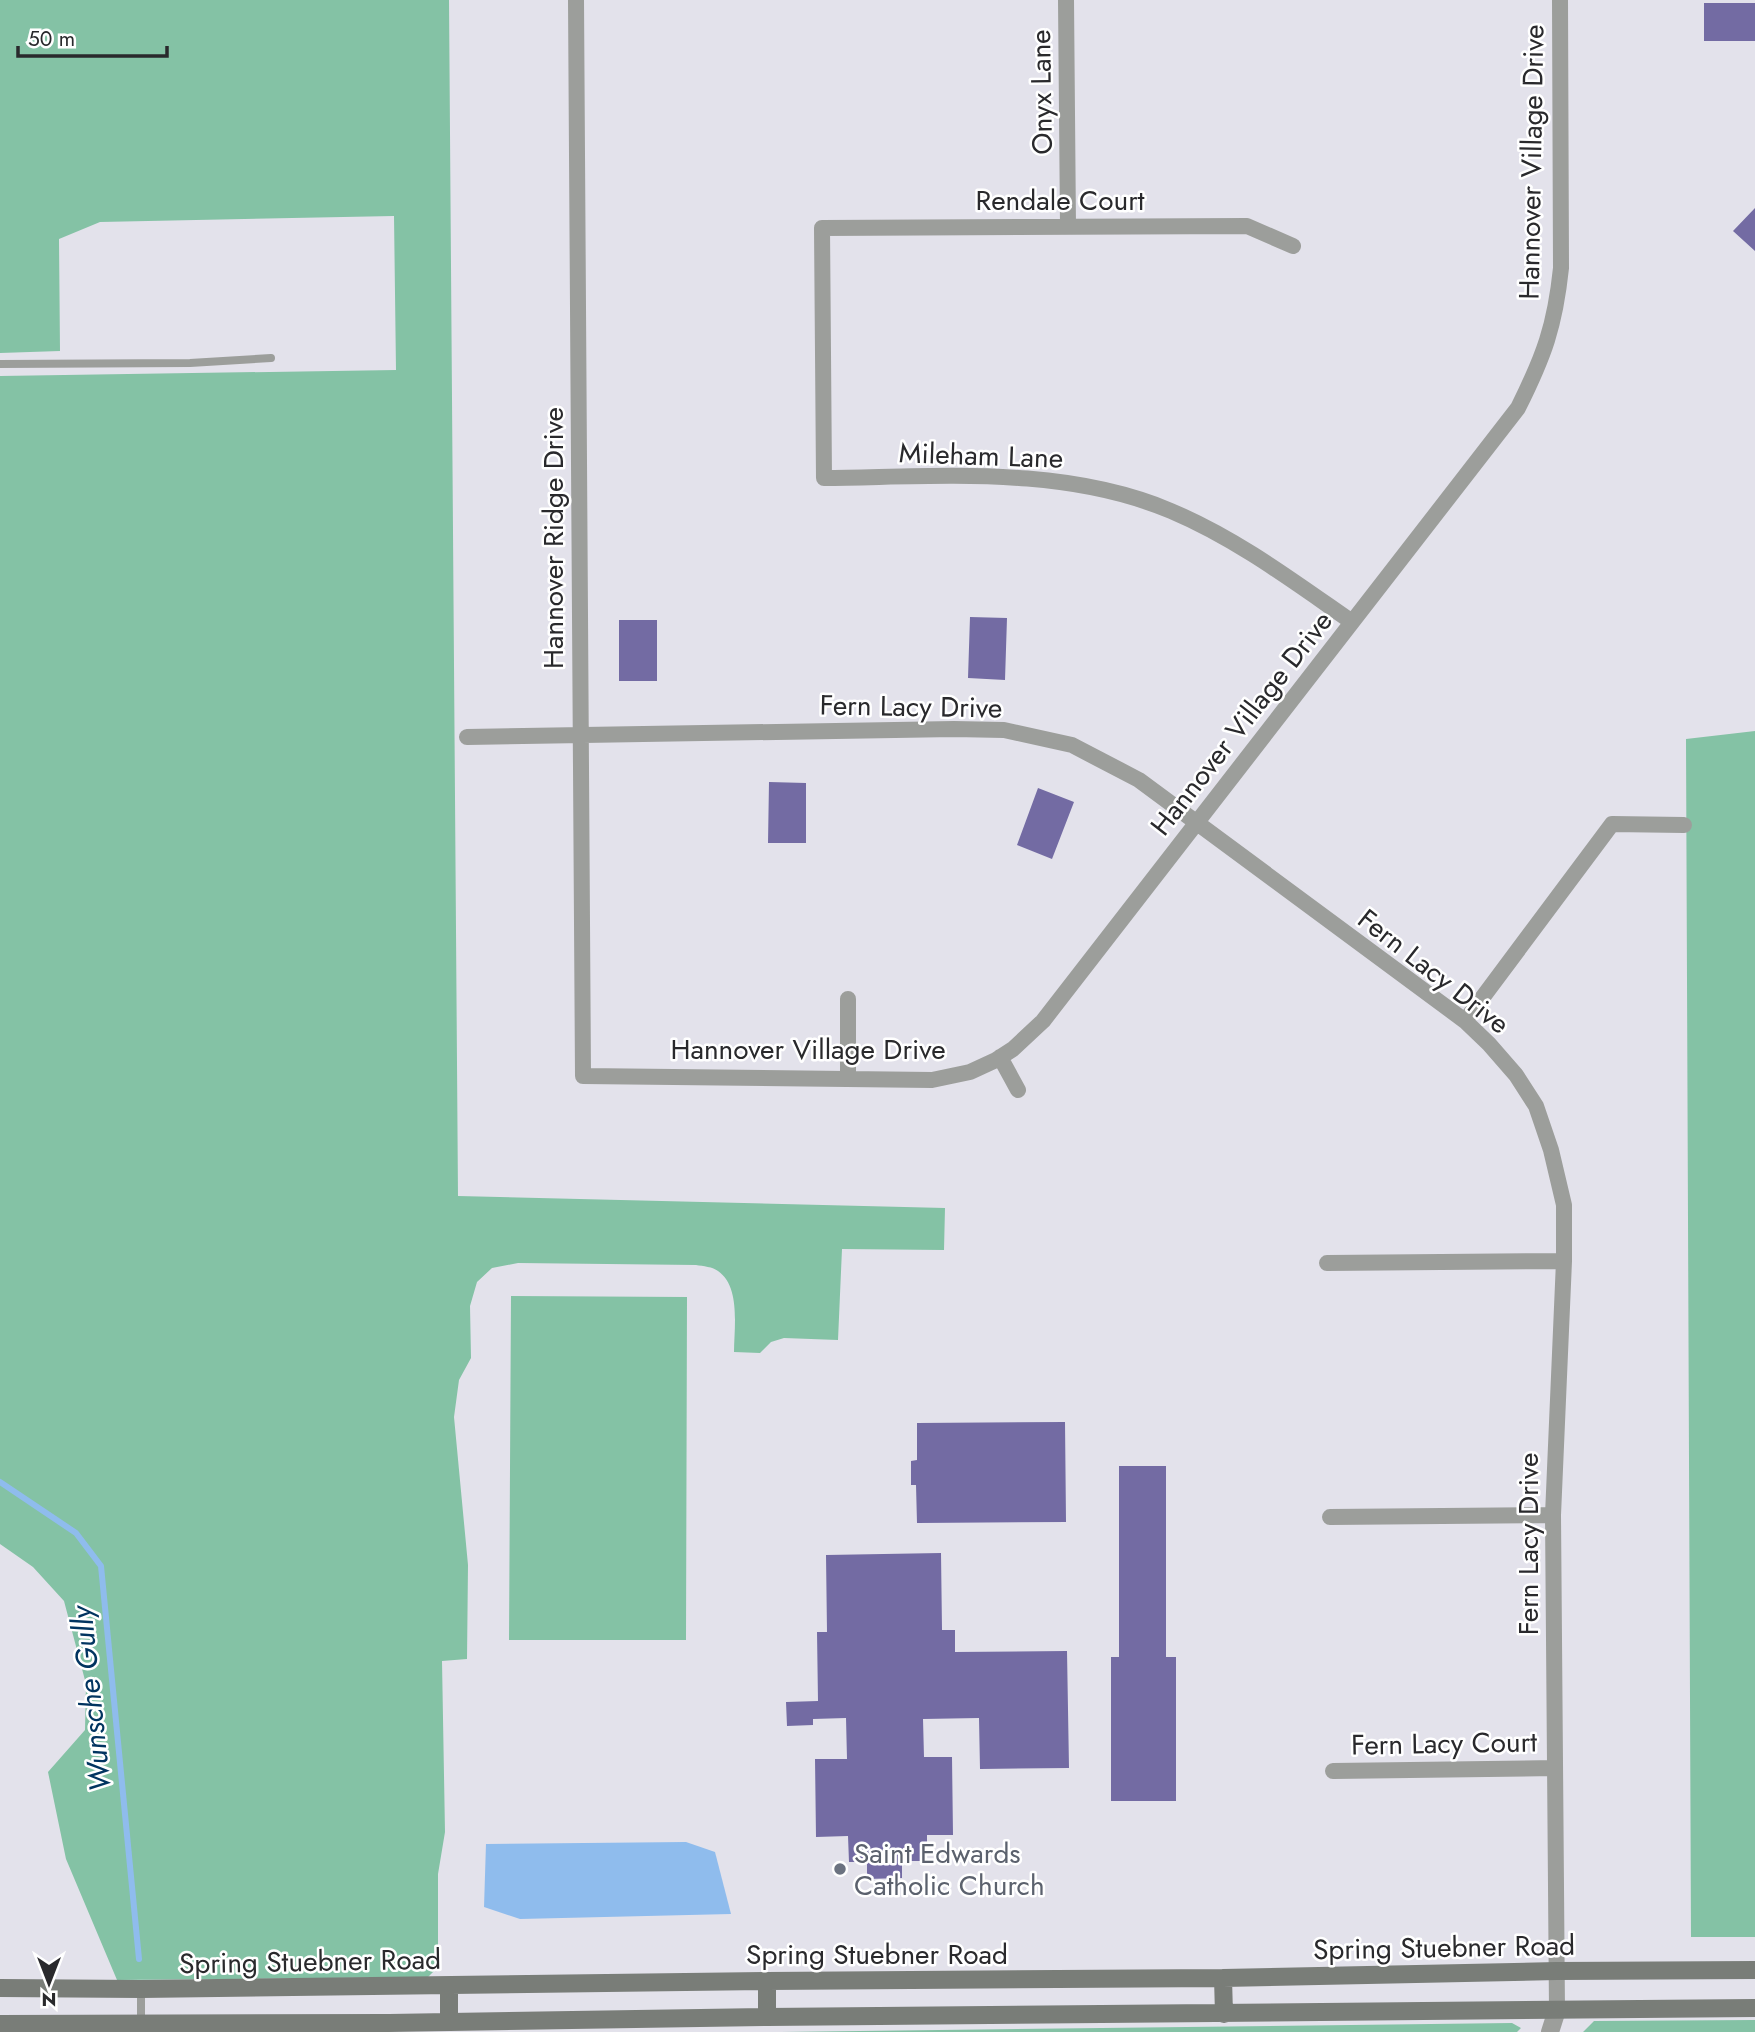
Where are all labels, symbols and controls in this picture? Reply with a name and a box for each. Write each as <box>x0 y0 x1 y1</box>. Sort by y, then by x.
scale bar <box>18 14 166 58</box>
text: 50 m <box>28 24 75 54</box>
street label: Hannover Village Drive <box>1509 24 1554 300</box>
street label: Onyx Lane <box>1020 29 1063 155</box>
street label: Rendale Court <box>976 180 1145 221</box>
street label: Hannover Ridge Drive <box>533 407 574 669</box>
street label: Mileham Lane <box>898 432 1064 479</box>
street label: Hannover Village Drive <box>1141 602 1342 844</box>
street label: Fern Lacy Drive <box>819 684 1003 729</box>
street label: Fern Lacy Drive <box>1349 899 1518 1044</box>
street label: Hannover Village Drive <box>670 1029 946 1070</box>
street label: Fern Lacy Drive <box>1508 1453 1549 1635</box>
water label: Wunsche Gully <box>59 1602 122 1794</box>
street label: Fern Lacy Court <box>1351 1721 1538 1766</box>
place label: Saint Edwards Catholic Church <box>854 1833 1045 1906</box>
marker: Saint Edwards Catholic Church <box>832 1861 848 1877</box>
street label: Spring Stuebner Road <box>1313 1925 1575 1970</box>
street label: Spring Stuebner Road <box>746 1934 1008 1975</box>
street label: Spring Stuebner Road <box>179 1939 441 1984</box>
north arrow <box>14 1948 84 2018</box>
text: N <box>41 1986 57 2013</box>

